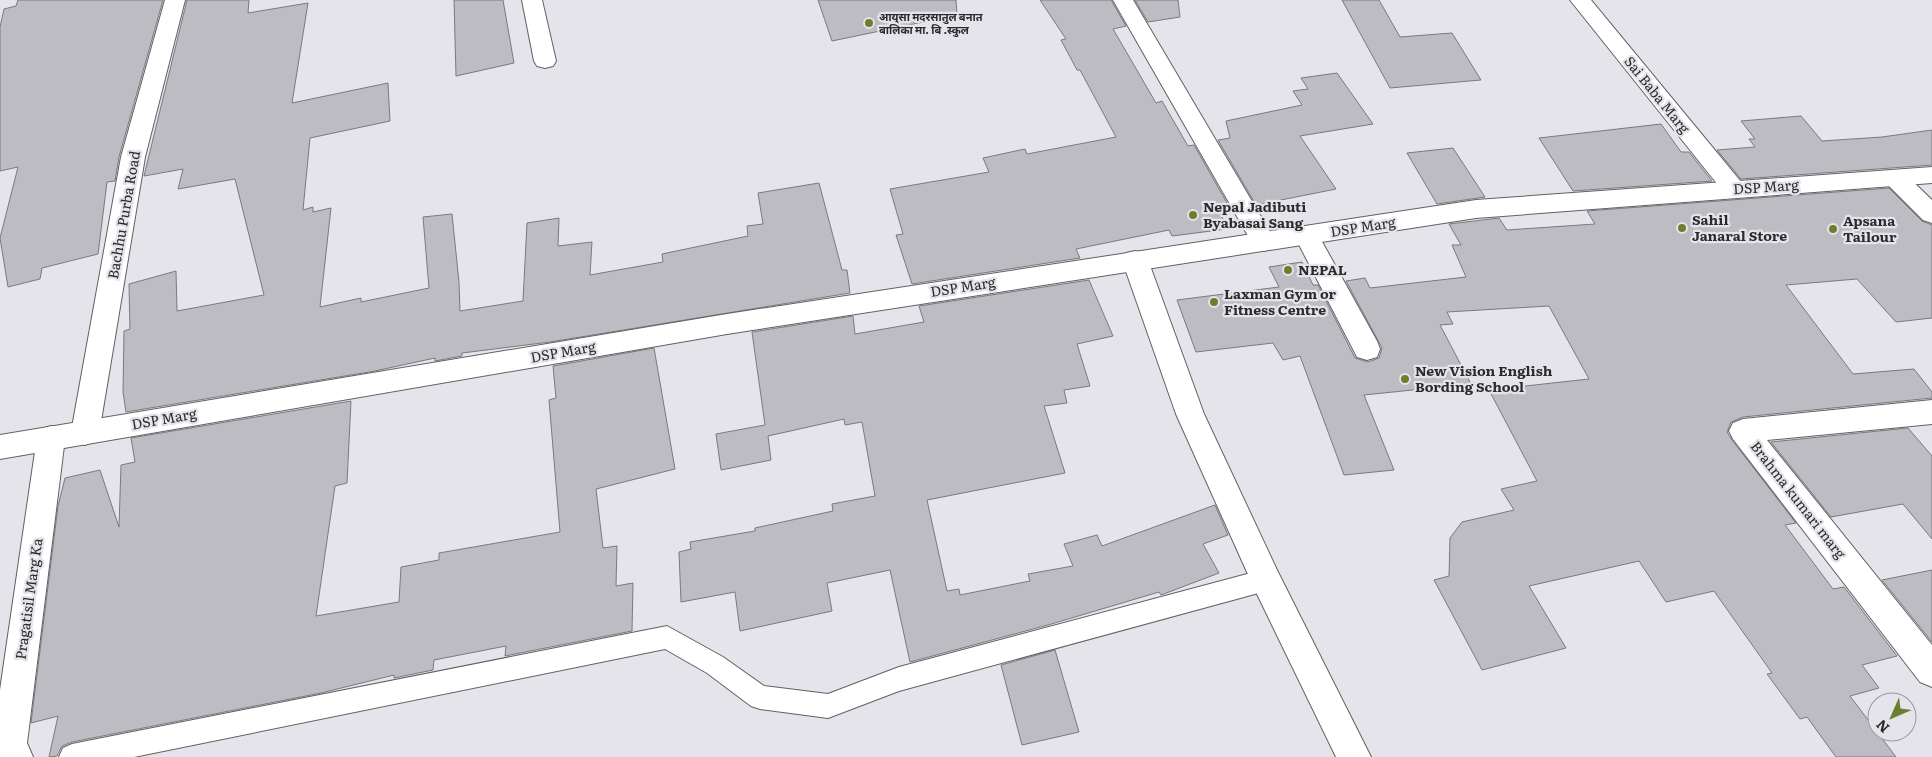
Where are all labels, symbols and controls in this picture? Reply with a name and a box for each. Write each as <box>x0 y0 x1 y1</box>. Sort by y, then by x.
place label: आयुसा मदरसातुल बनात बालिका मा. बि .स्कुल <box>879 8 983 38</box>
marker: आयुसा मदरसातुल बनात बालिका मा. बि .स्कुल <box>863 17 875 29</box>
street label: Sai Baba Marg <box>1620 52 1695 137</box>
street label: Bachhu Purba Road <box>102 149 144 281</box>
street label: DSP Marg <box>1732 174 1800 198</box>
place label: Nepal Jadibuti Byabasai Sang <box>1203 196 1306 232</box>
marker: Nepal Jadibuti Byabasai Sang <box>1187 209 1199 221</box>
place label: Sahil Janaral Store <box>1692 209 1787 245</box>
place label: Apsana Tailour <box>1843 210 1897 246</box>
street label: DSP Marg <box>1329 211 1397 241</box>
marker: Sahil Janaral Store <box>1676 222 1688 234</box>
marker: Apsana Tailour <box>1827 223 1839 235</box>
place label: NEPAL <box>1298 259 1347 279</box>
marker: NEPAL <box>1282 264 1294 276</box>
street label: DSP Marg <box>929 271 997 301</box>
place label: Laxman Gym or Fitness Centre <box>1224 283 1336 319</box>
marker: Laxman Gym or Fitness Centre <box>1208 296 1220 308</box>
street label: DSP Marg <box>529 335 597 367</box>
place label: New Vision English Bording School <box>1415 360 1553 396</box>
marker: New Vision English Bording School <box>1399 373 1411 385</box>
street label: DSP Marg <box>130 402 198 434</box>
street label: Brahma kumari marg <box>1747 436 1851 563</box>
street label: Pragatisil Marg Ka <box>10 536 46 661</box>
north arrow <box>1867 692 1917 742</box>
text: N <box>1871 715 1893 738</box>

